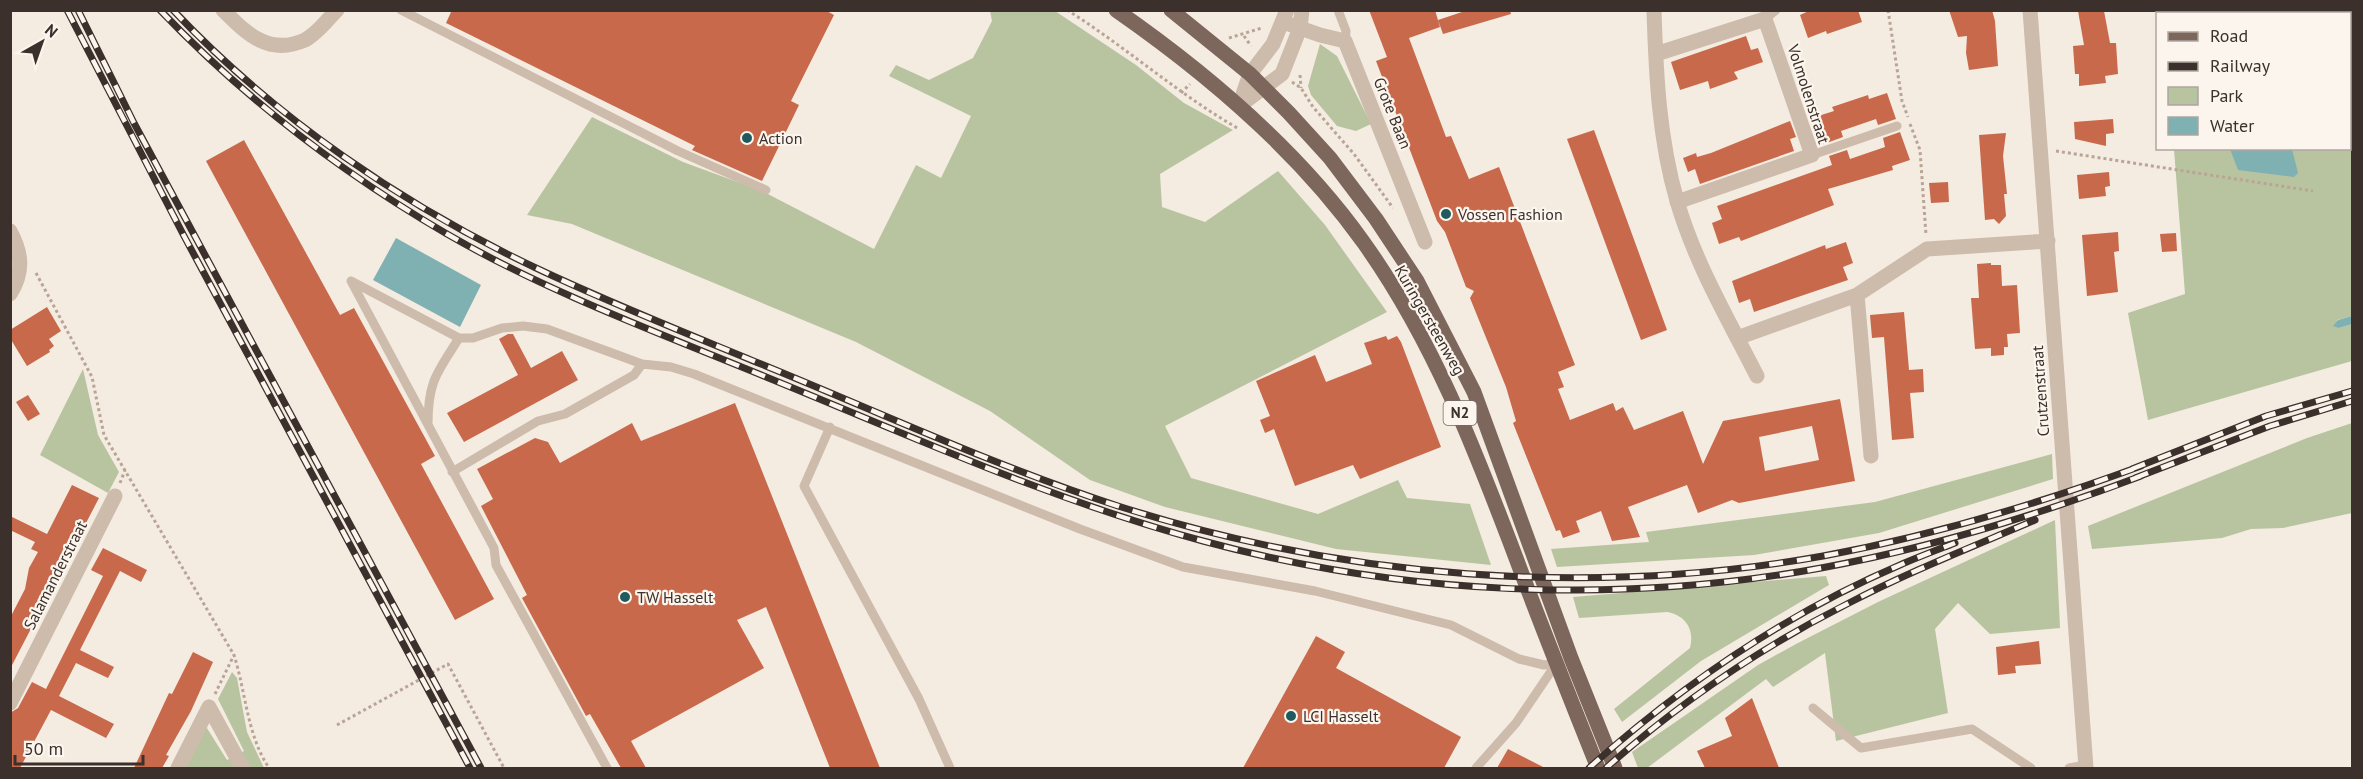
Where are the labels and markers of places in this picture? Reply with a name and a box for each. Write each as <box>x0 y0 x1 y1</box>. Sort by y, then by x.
place label: Action <box>759 128 802 148</box>
marker: Action <box>740 131 754 145</box>
place label: Vossen Fashion <box>1457 204 1563 224</box>
marker: Vossen Fashion <box>1439 207 1453 221</box>
place label: TW Hasselt <box>637 587 714 607</box>
marker: TW Hasselt <box>618 590 632 604</box>
place label: LCI Hasselt <box>1303 706 1379 726</box>
marker: LCI Hasselt <box>1284 709 1298 723</box>

